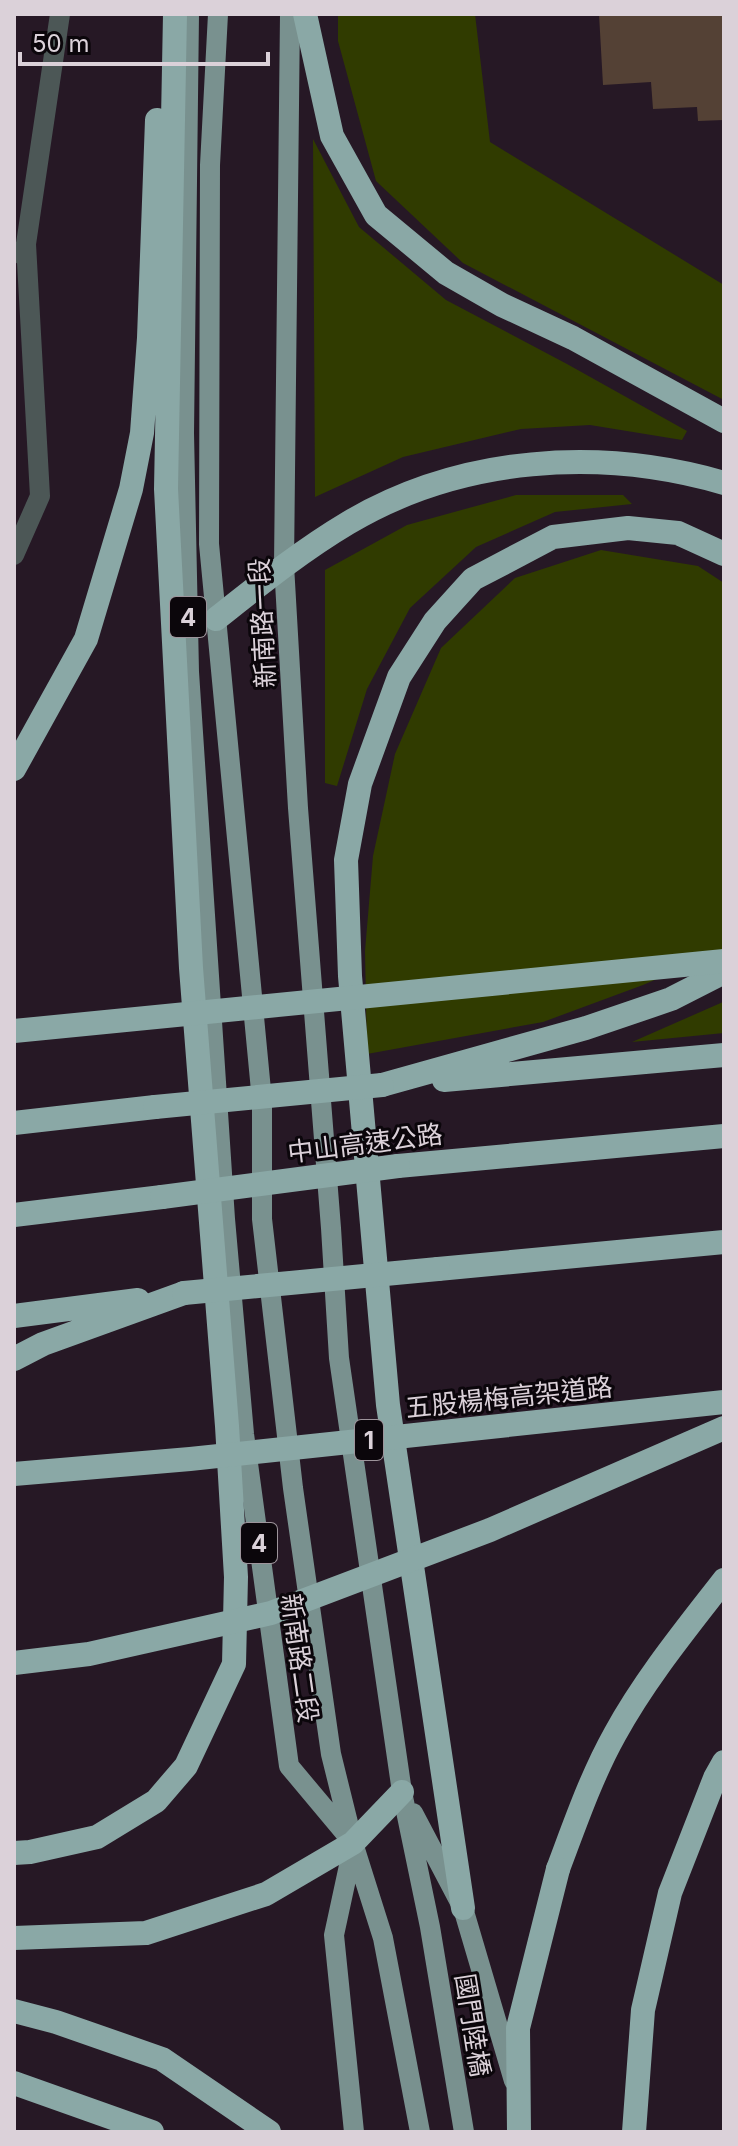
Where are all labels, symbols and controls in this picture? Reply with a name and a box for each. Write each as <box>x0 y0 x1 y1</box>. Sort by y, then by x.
scale bar <box>20 16 268 66</box>
text: 50 m <box>32 29 90 58</box>
street label: 新南路一段 <box>243 557 281 689</box>
road number: 4 <box>170 597 206 637</box>
street label: 中山高速公路 <box>286 1118 444 1168</box>
street label: 五股楊梅高架道路 <box>404 1371 614 1423</box>
road number: 1 <box>355 1420 383 1460</box>
road number: 4 <box>241 1523 277 1563</box>
street label: 新南路二段 <box>276 1591 324 1725</box>
street label: 國門陸橋 <box>450 1971 496 2079</box>

